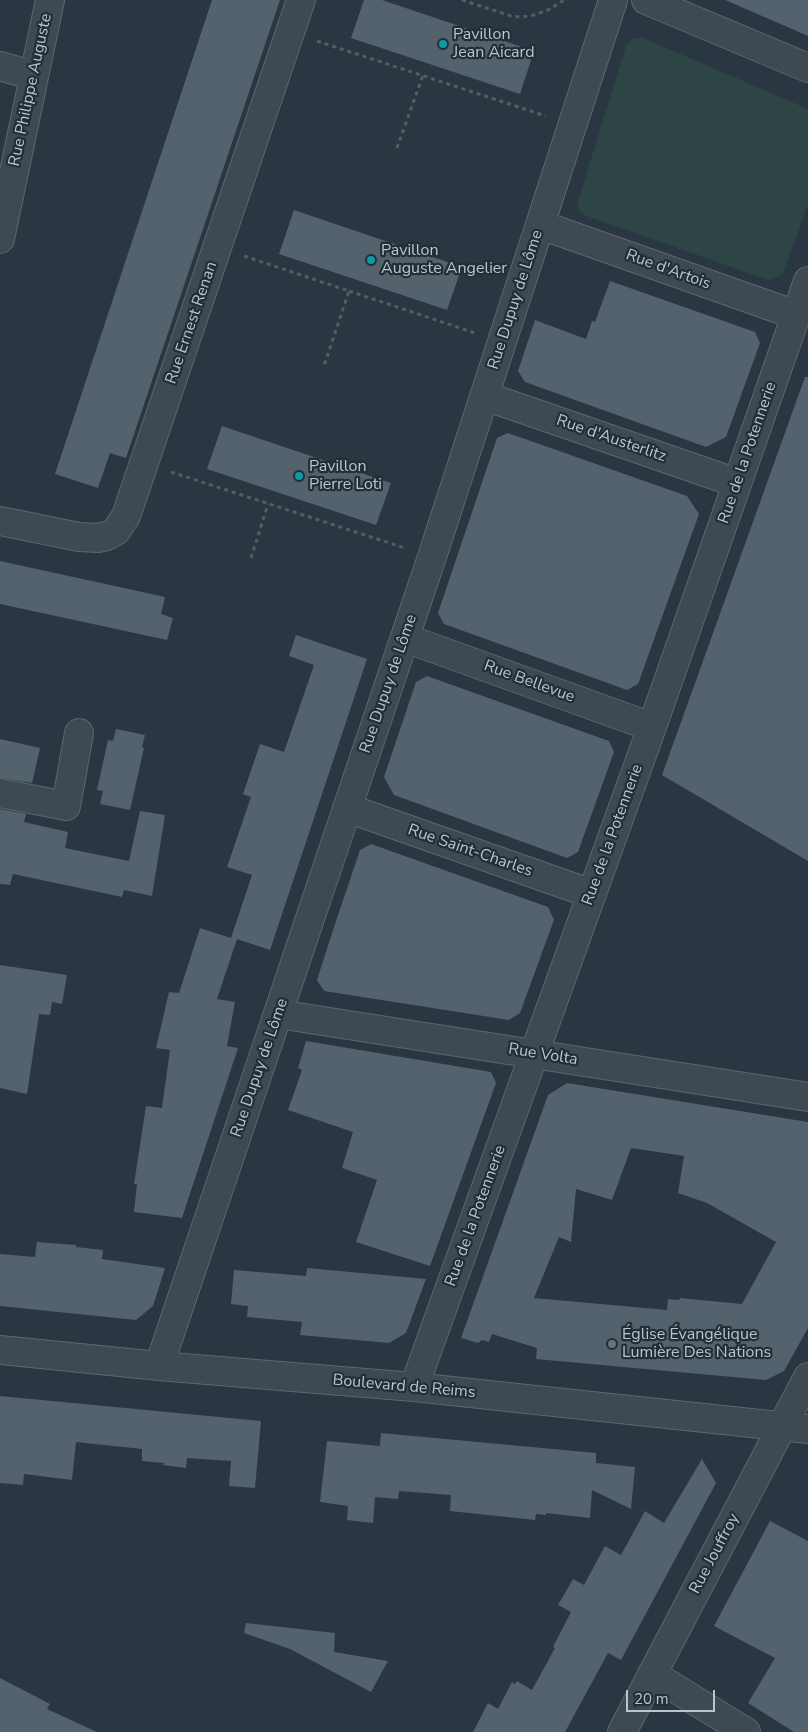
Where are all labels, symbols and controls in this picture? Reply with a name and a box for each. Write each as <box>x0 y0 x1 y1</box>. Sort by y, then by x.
street label: Rue Philippe Auguste <box>5 12 57 168</box>
place label: Pavillon Jean Aicard <box>453 25 535 63</box>
marker: Pavillon Jean Aicard <box>437 38 449 50</box>
street label: Rue Dupuy de Lôme <box>484 228 548 372</box>
place label: Pavillon Auguste Angelier <box>381 241 507 279</box>
street label: Rue d'Artois <box>623 246 713 294</box>
marker: Pavillon Auguste Angelier <box>365 254 377 266</box>
street label: Rue Ernest Renan <box>162 259 222 387</box>
street label: Rue de la Potennerie <box>715 380 781 526</box>
street label: Rue d'Austerlitz <box>554 411 668 467</box>
place label: Pavillon Pierre Loti <box>309 457 382 495</box>
marker: Pavillon Pierre Loti <box>293 470 305 482</box>
street label: Rue Dupuy de Lôme <box>356 612 422 756</box>
street label: Rue Bellevue <box>481 657 577 707</box>
street label: Rue de la Potennerie <box>579 762 647 908</box>
street label: Rue Saint-Charles <box>405 821 535 881</box>
street label: Rue Dupuy de Lôme <box>227 996 293 1140</box>
street label: Rue Volta <box>507 1040 579 1070</box>
street label: Rue de la Potennerie <box>442 1143 510 1289</box>
place label: Église Évangélique Lumière Des Nations <box>622 1325 771 1363</box>
marker: Église Évangélique Lumière Des Nations <box>606 1338 618 1350</box>
street label: Boulevard de Reims <box>332 1371 476 1403</box>
street label: Rue Jouffroy <box>686 1510 744 1598</box>
scale bar <box>628 1680 717 1712</box>
text: 20 m <box>634 1689 669 1709</box>

